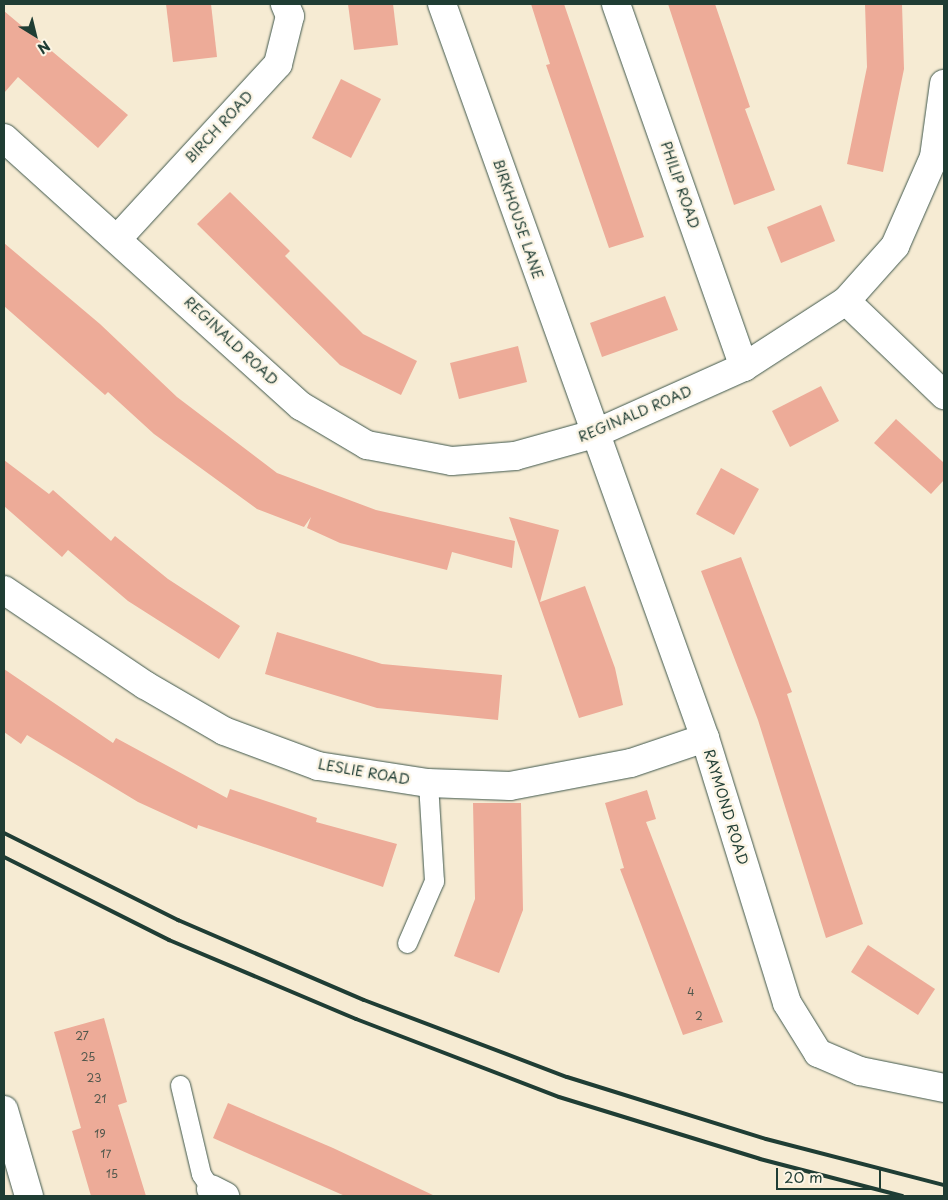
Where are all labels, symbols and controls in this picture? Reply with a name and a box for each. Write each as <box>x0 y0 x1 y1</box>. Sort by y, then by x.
north arrow <box>10 10 60 60</box>
text: N <box>33 36 55 59</box>
street label: BIRCH ROAD <box>181 87 257 167</box>
street label: PHILIP ROAD <box>657 138 703 232</box>
street label: BIRKHOUSE LANE <box>490 157 546 281</box>
street label: REGINALD ROAD <box>180 293 282 389</box>
street label: REGINALD ROAD <box>575 382 695 446</box>
street label: RAYMOND ROAD <box>700 747 752 867</box>
street label: LESLIE ROAD <box>316 756 412 788</box>
house number: 4 <box>687 985 695 999</box>
house number: 2 <box>695 1009 703 1023</box>
house number: 27 <box>75 1029 89 1043</box>
house number: 25 <box>81 1050 95 1064</box>
house number: 23 <box>87 1071 101 1085</box>
house number: 21 <box>94 1092 106 1106</box>
house number: 19 <box>94 1127 106 1141</box>
house number: 17 <box>101 1147 111 1161</box>
scale bar <box>778 1158 883 1190</box>
text: 20 m <box>784 1165 823 1188</box>
house number: 15 <box>106 1167 118 1181</box>

